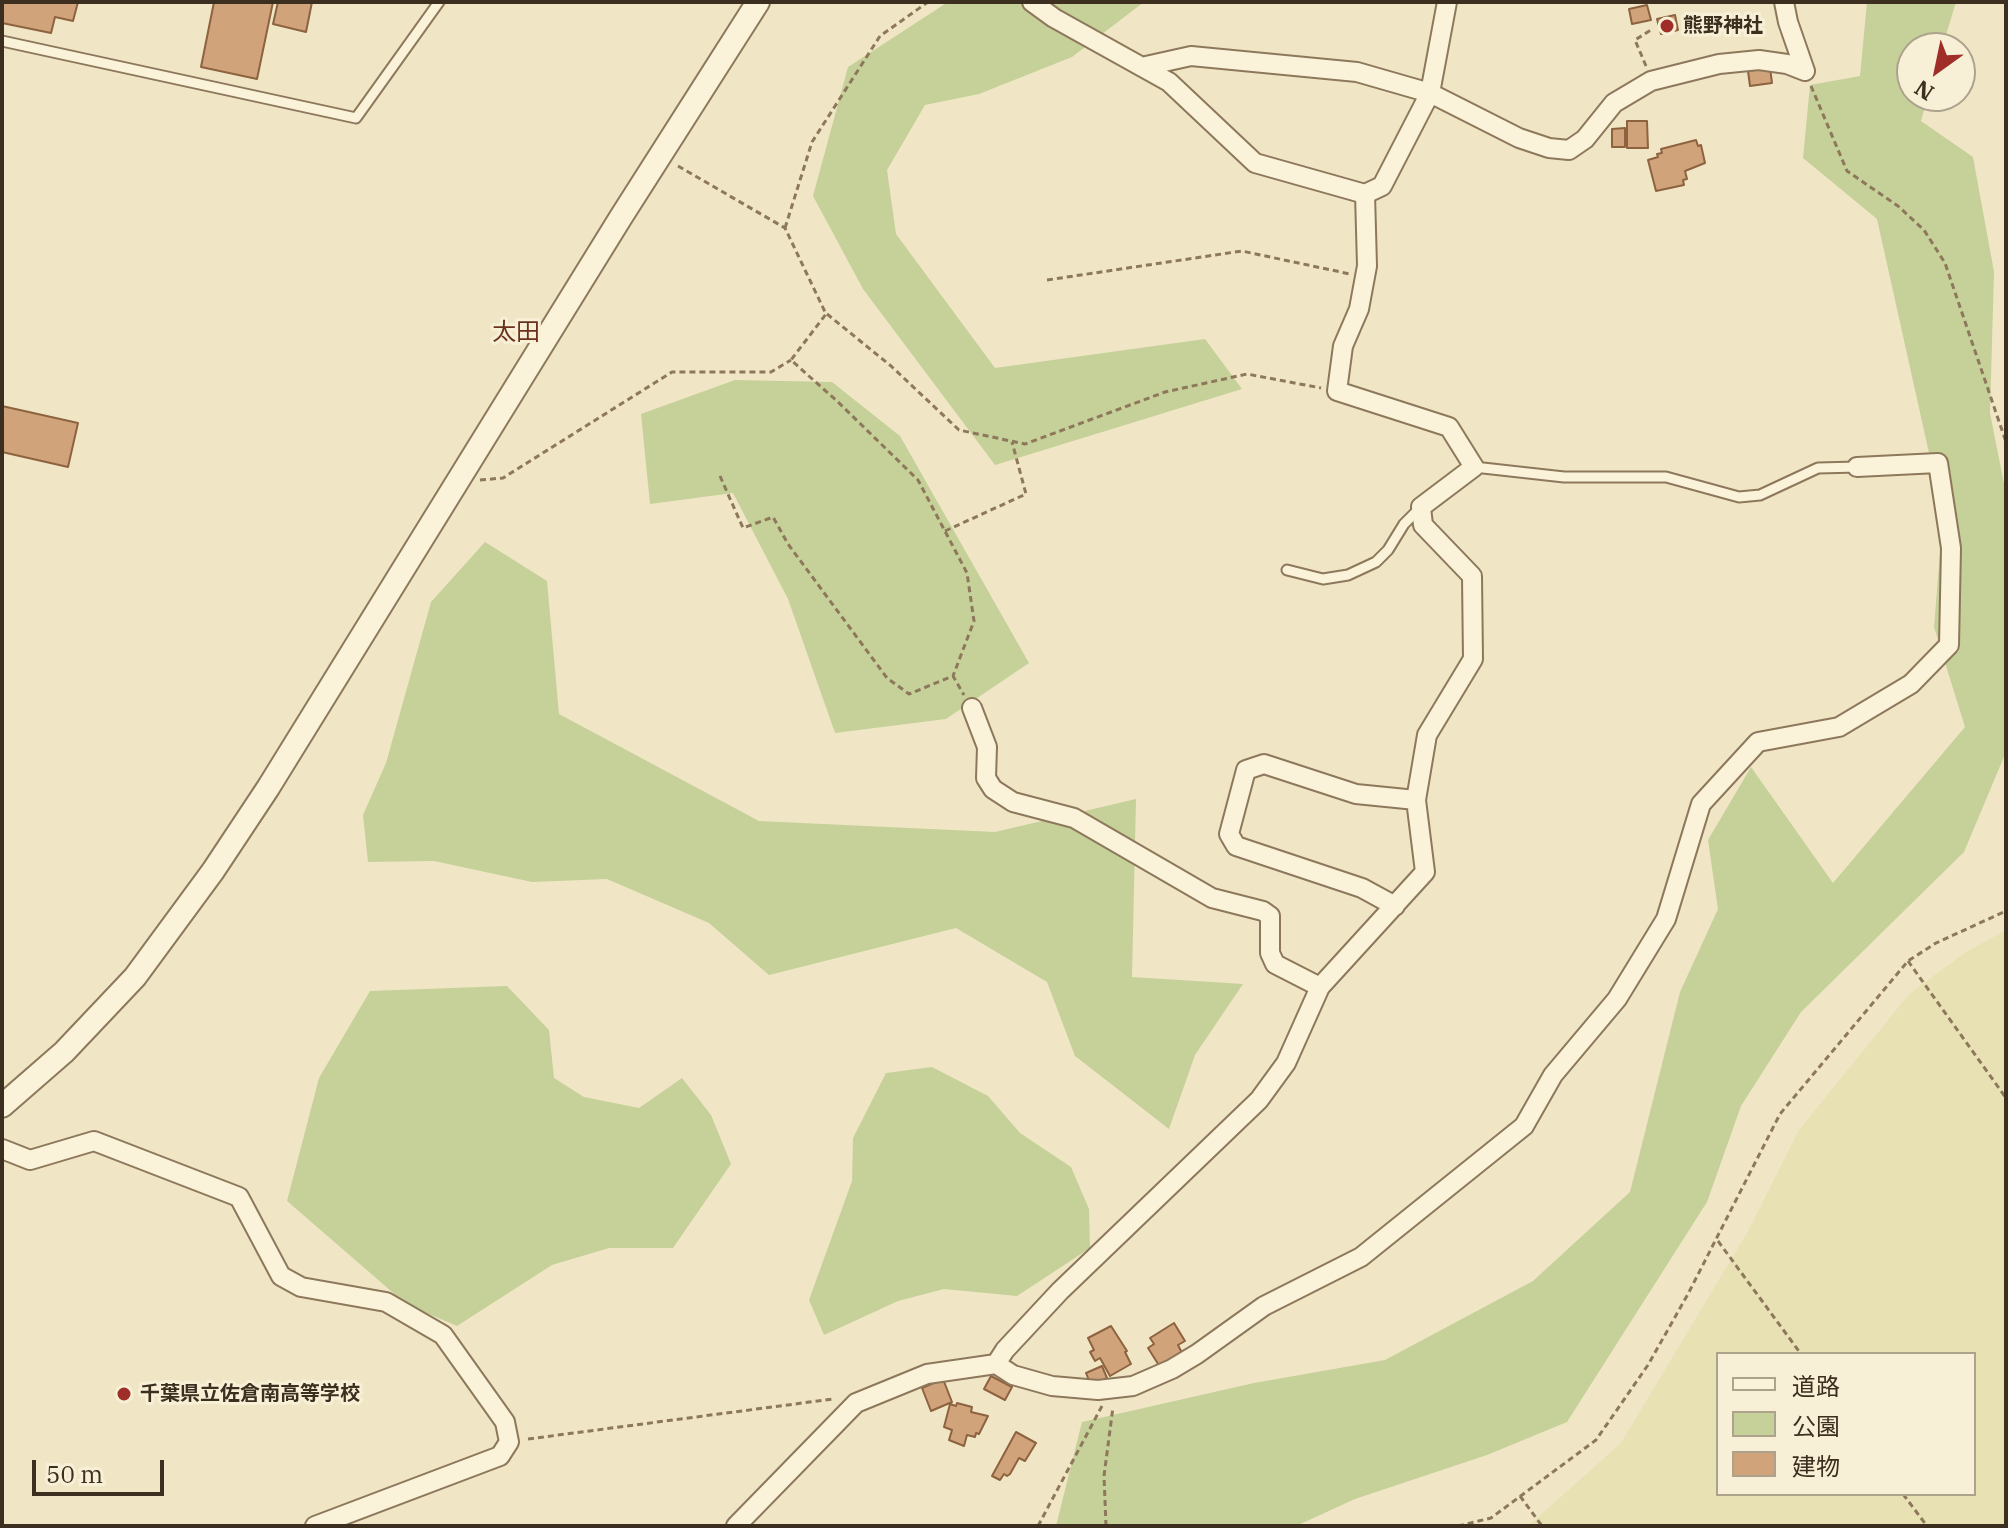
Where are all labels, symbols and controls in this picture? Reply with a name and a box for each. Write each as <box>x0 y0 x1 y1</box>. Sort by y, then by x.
place label: 熊野神社 <box>1683 14 1763 38</box>
marker: 熊野神社 <box>1658 17 1676 35</box>
north arrow <box>1896 32 1976 112</box>
text: N <box>1909 74 1939 108</box>
district label: 太田 <box>492 319 540 347</box>
legend <box>1716 1352 1976 1496</box>
text: 道路 <box>1792 1370 1840 1402</box>
place label: 千葉県立佐倉南高等学校 <box>140 1382 360 1406</box>
marker: 千葉県立佐倉南高等学校 <box>115 1385 133 1403</box>
text: 公園 <box>1792 1410 1840 1442</box>
scale bar <box>36 1444 168 1494</box>
text: 建物 <box>1792 1450 1840 1482</box>
text: 50 m <box>46 1458 103 1490</box>

